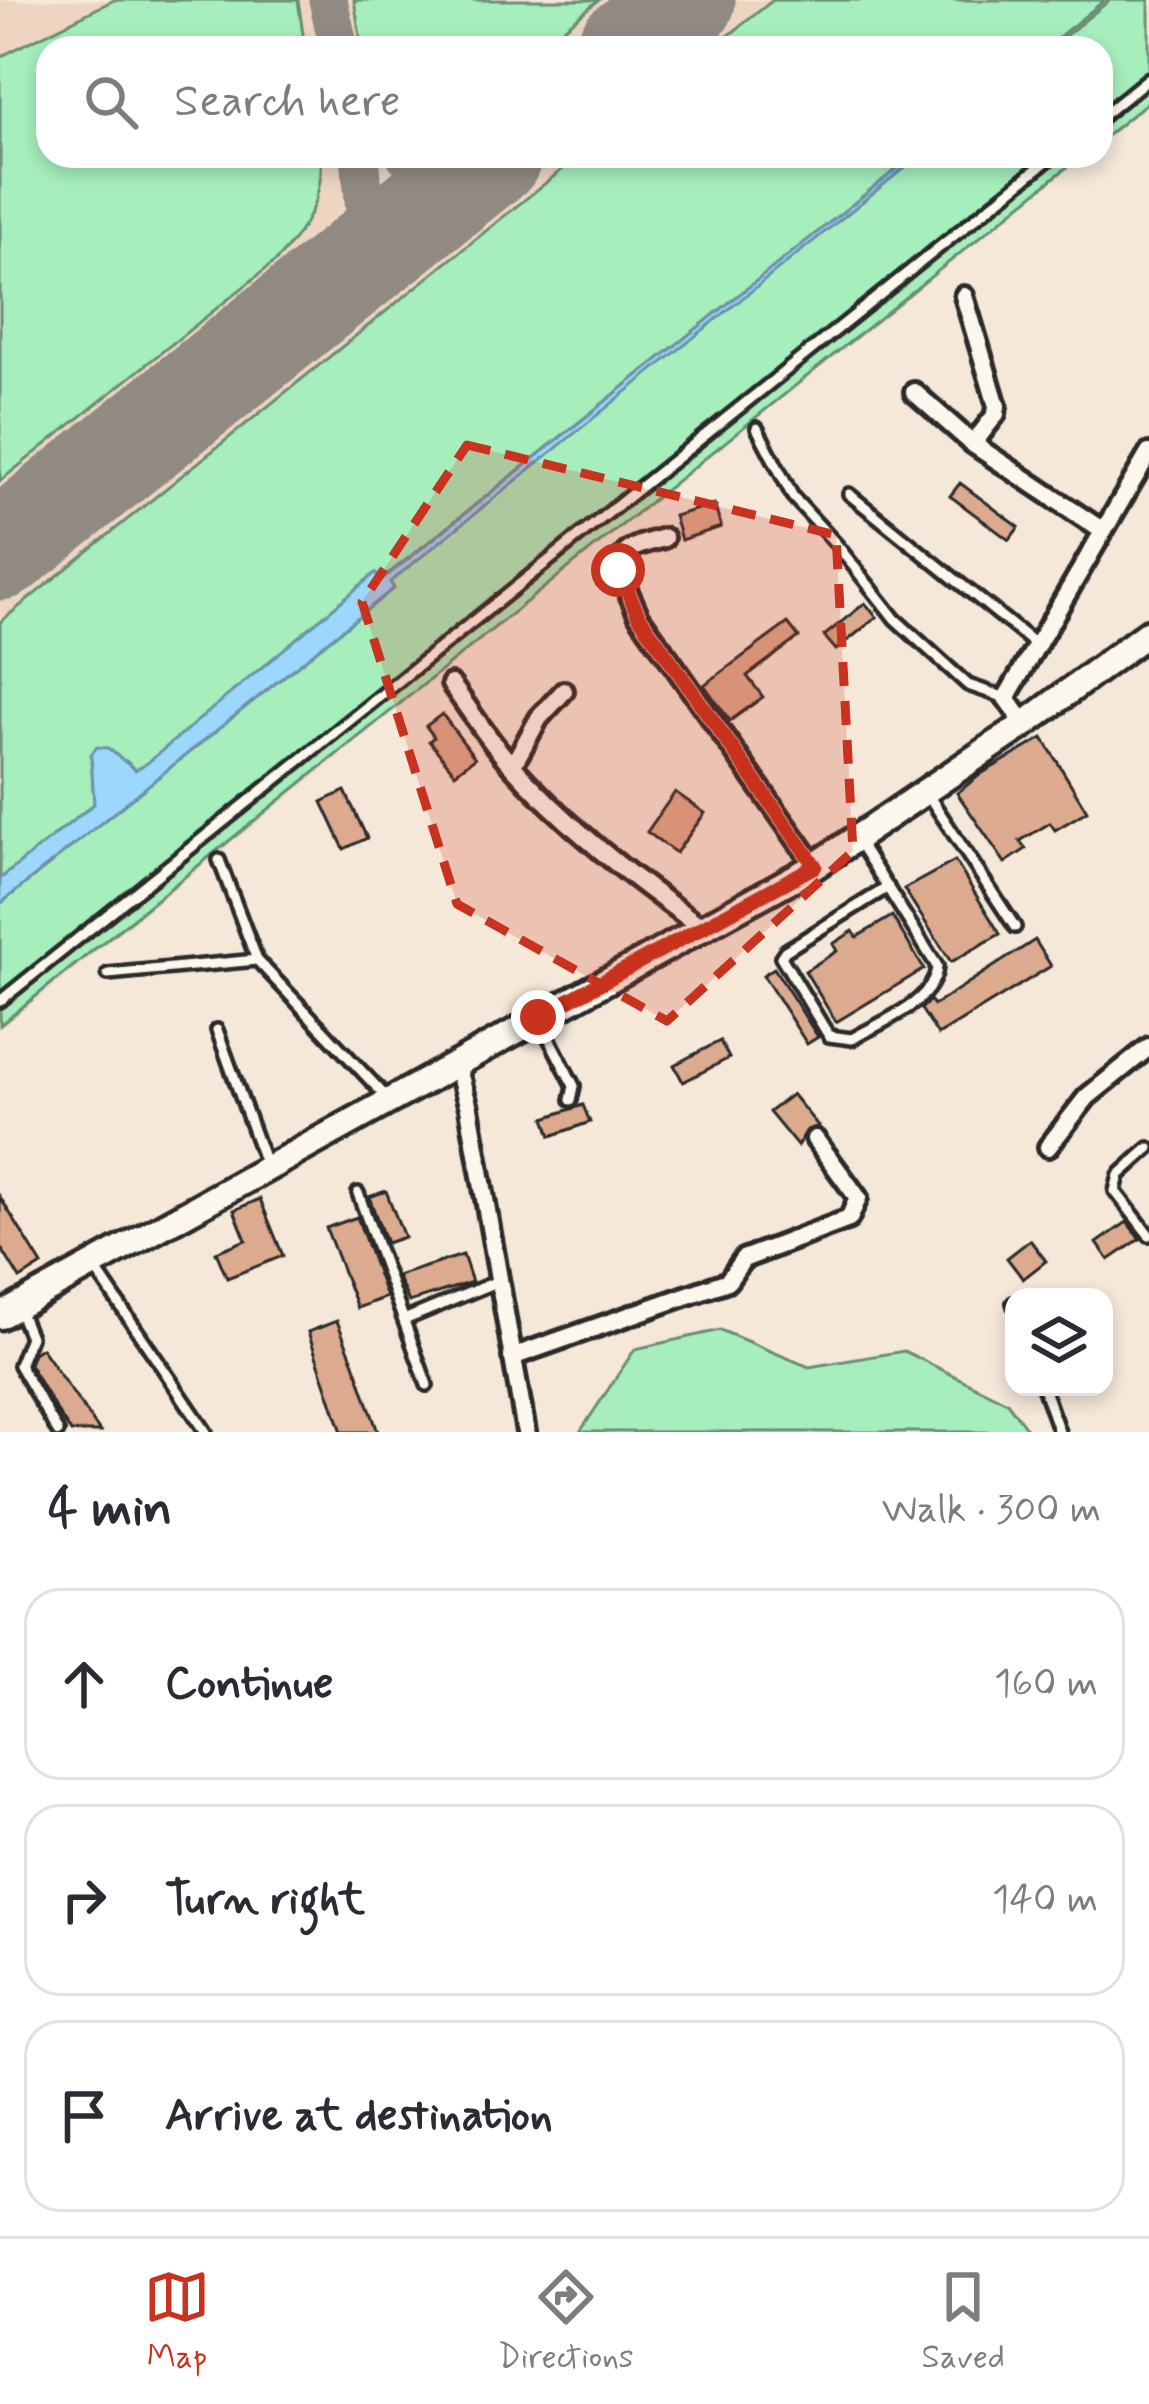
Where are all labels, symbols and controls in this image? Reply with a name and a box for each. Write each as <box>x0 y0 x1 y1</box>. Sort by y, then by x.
search box <box>36 36 1113 168</box>
icon: search <box>78 69 144 135</box>
text: Search here <box>174 73 401 132</box>
route start <box>591 543 645 597</box>
route end <box>511 990 565 1044</box>
map controls <box>1005 1288 1113 1396</box>
button: layers <box>1005 1288 1113 1396</box>
text: 4 min <box>48 1477 172 1543</box>
text: Walk · 300 m <box>882 1485 1101 1536</box>
icon: ahead <box>51 1651 117 1717</box>
text: Continue <box>165 1655 333 1714</box>
text: 160 m <box>994 1659 1098 1710</box>
icon: right <box>51 1867 117 1933</box>
text: Turn right <box>165 1871 365 1930</box>
text: 140 m <box>992 1875 1098 1926</box>
icon: arrive <box>51 2083 117 2149</box>
text: Arrive at destination <box>165 2087 553 2146</box>
tab: Map <box>144 2264 210 2380</box>
tab: Directions <box>498 2264 634 2380</box>
tab: Saved <box>922 2264 1005 2380</box>

